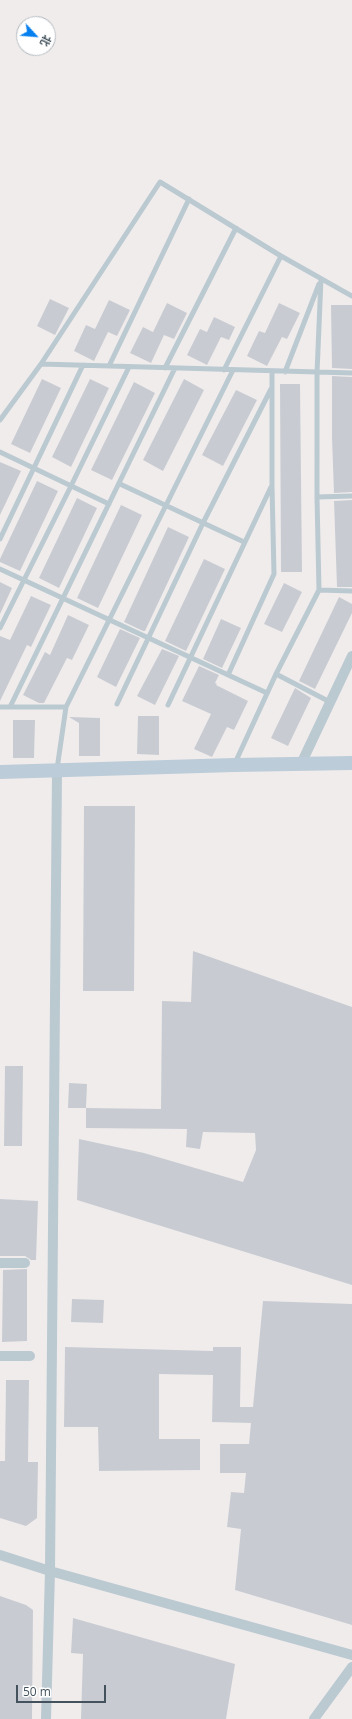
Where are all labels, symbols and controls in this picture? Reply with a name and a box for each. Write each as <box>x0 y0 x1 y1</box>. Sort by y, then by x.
north arrow <box>16 16 56 56</box>
text: 北 <box>37 33 55 49</box>
scale bar <box>18 1677 108 1703</box>
text: 50 m <box>23 1683 51 1700</box>

